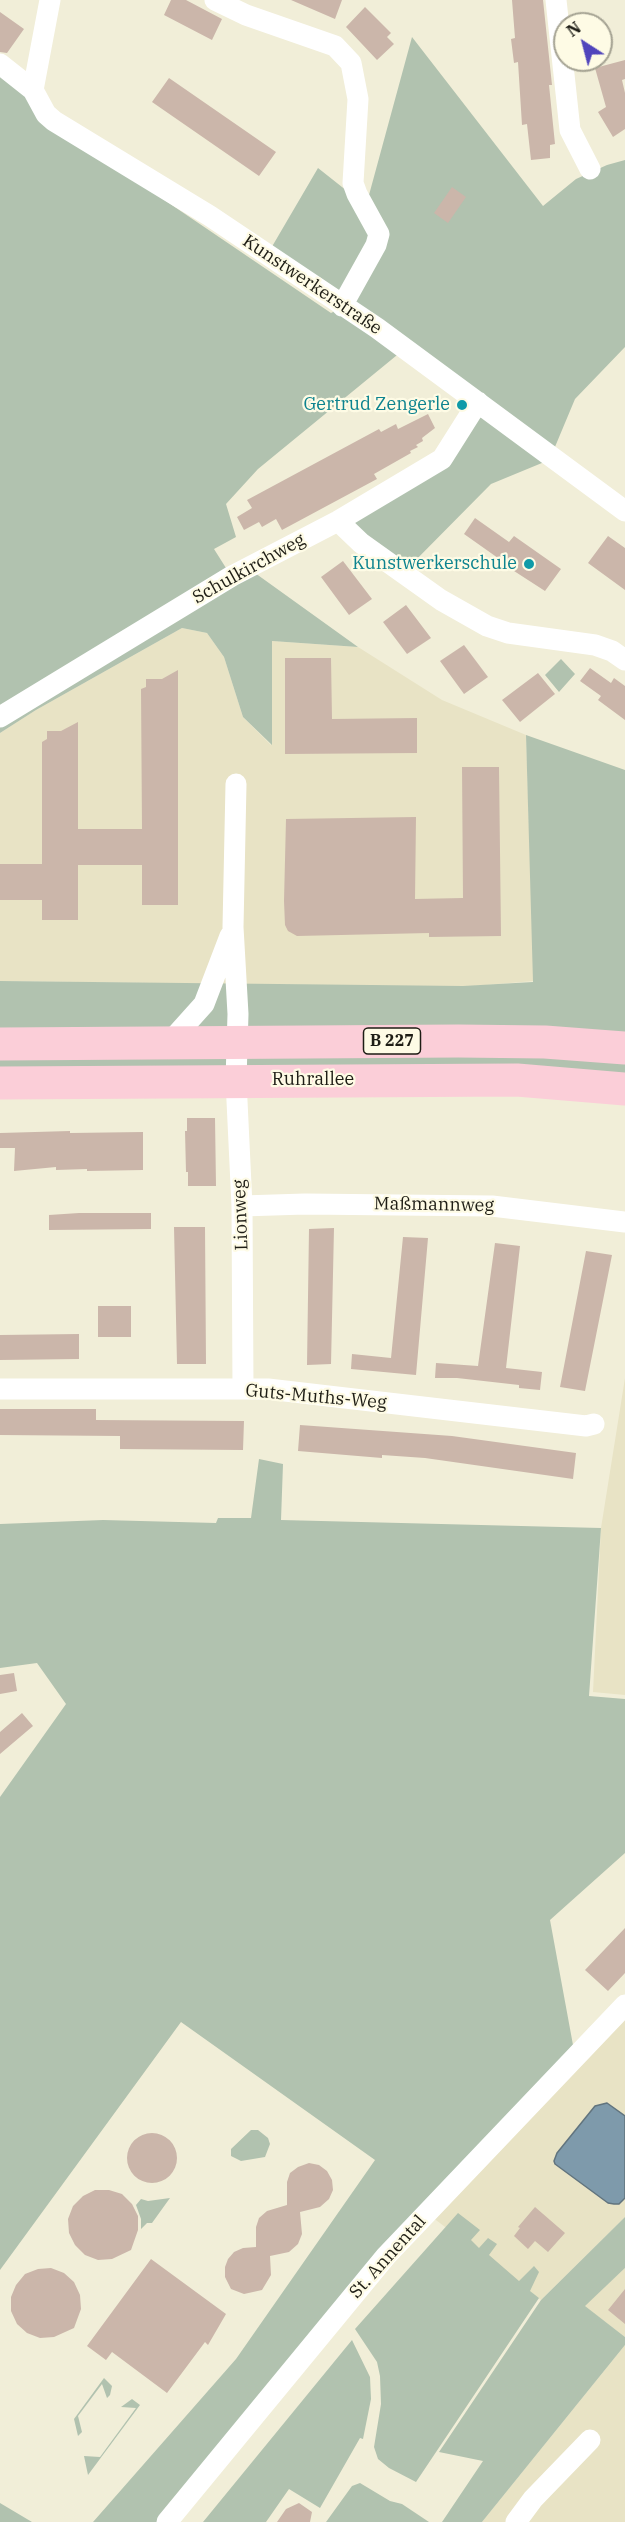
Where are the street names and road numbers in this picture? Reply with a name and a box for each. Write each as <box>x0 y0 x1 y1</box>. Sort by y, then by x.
street label: Kunstwerkerstraße <box>238 230 386 340</box>
street label: Schulkirchweg <box>189 529 309 609</box>
road number: B 227 <box>364 1028 420 1054</box>
street label: Ruhrallee <box>272 1069 354 1091</box>
street label: Lionweg <box>229 1179 253 1251</box>
street label: Maßmannweg <box>374 1193 494 1217</box>
street label: Guts-Muths-Weg <box>244 1380 388 1414</box>
street label: St. Annental <box>345 2211 431 2303</box>

